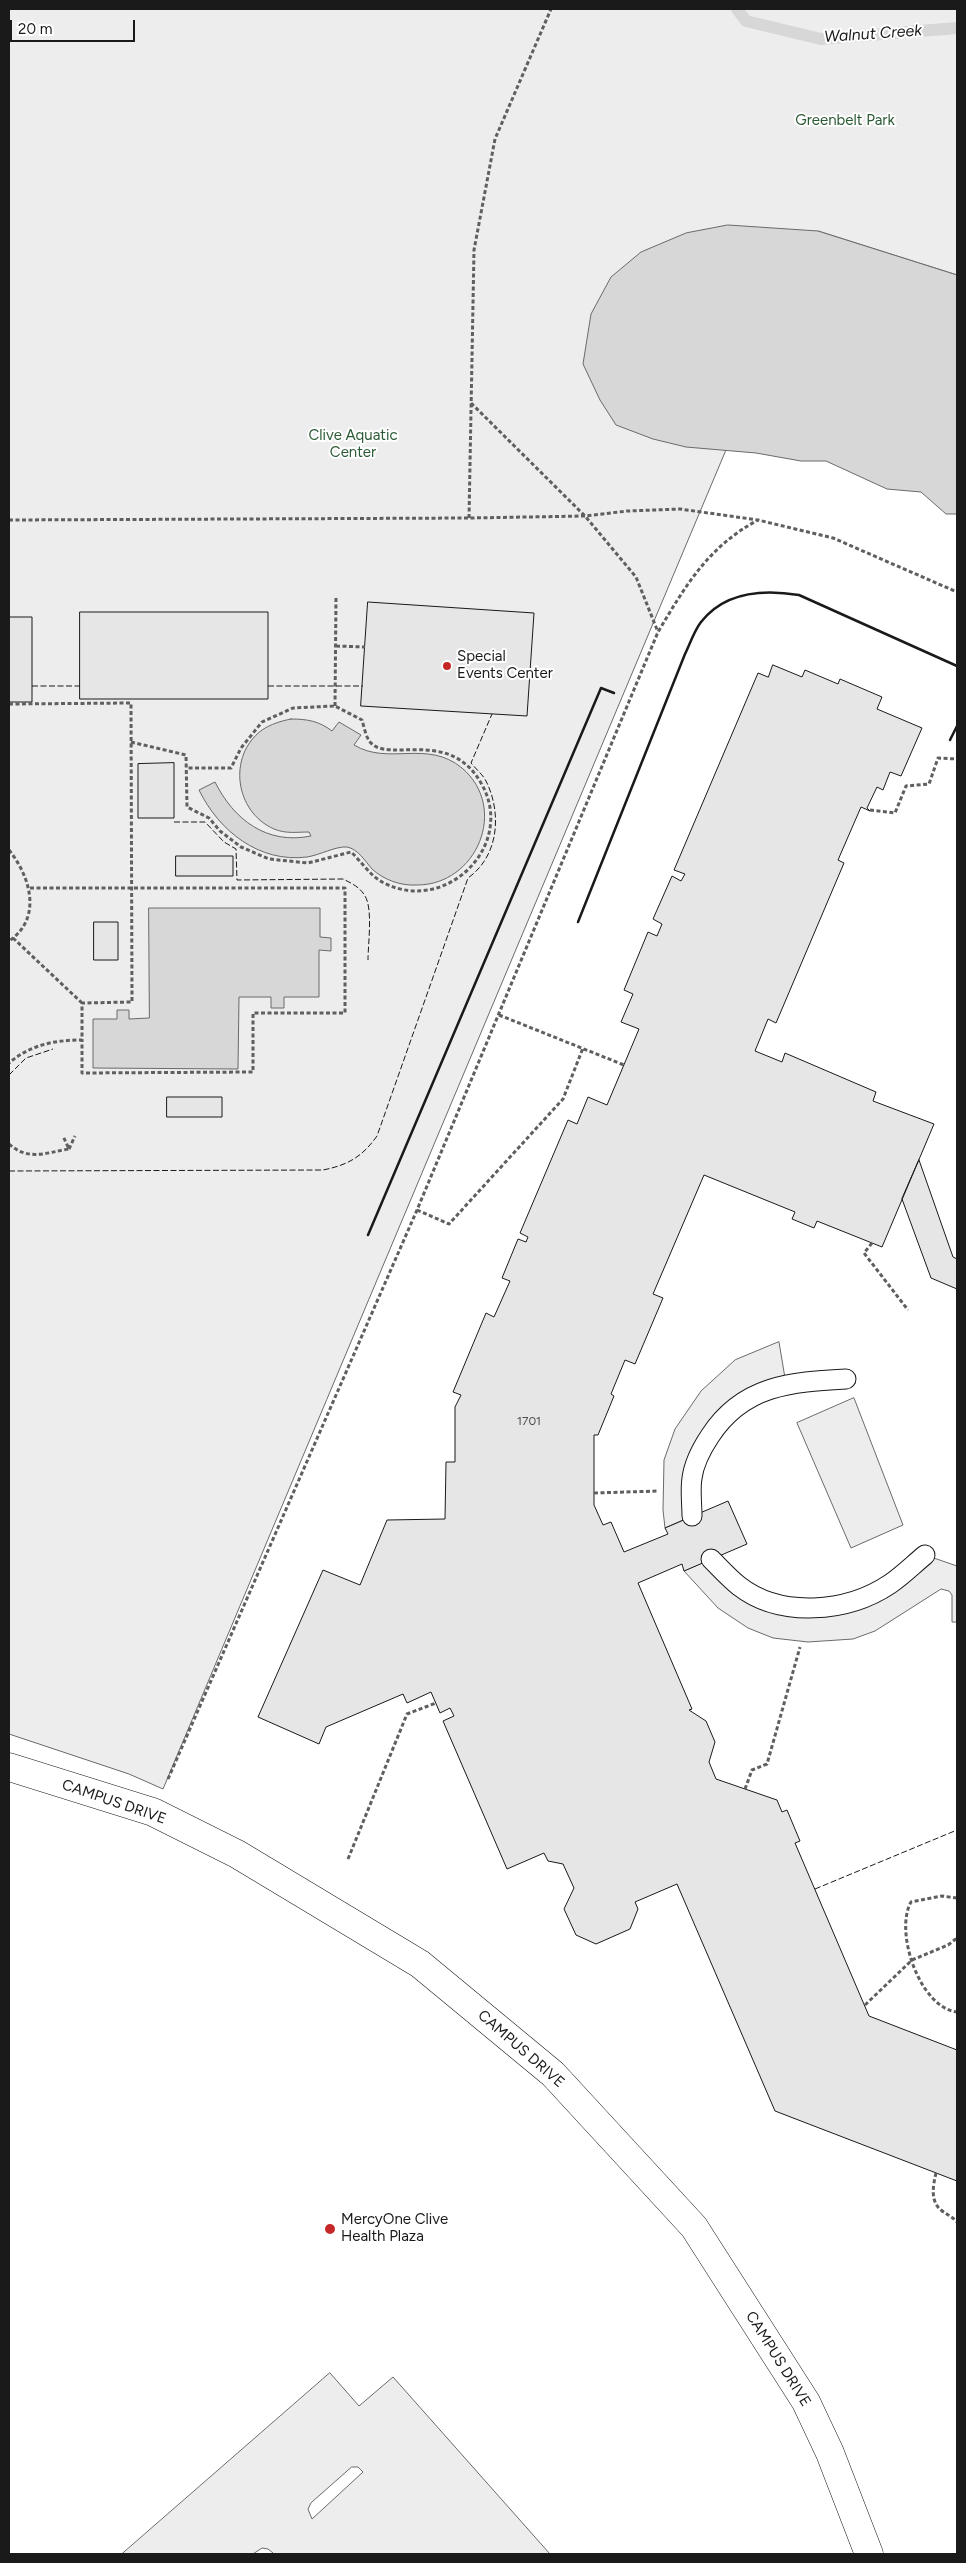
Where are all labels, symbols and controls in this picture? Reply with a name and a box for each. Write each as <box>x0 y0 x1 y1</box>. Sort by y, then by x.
scale bar <box>12 10 138 42</box>
text: 20 m <box>18 20 52 38</box>
water label: Walnut Creek <box>823 21 923 47</box>
park label: Greenbelt Park <box>795 112 895 130</box>
park label: Clive Aquatic Center <box>308 427 398 462</box>
place label: Special Events Center <box>457 648 553 683</box>
marker: Special Events Center <box>441 660 453 672</box>
house number: 1701 <box>517 1414 541 1428</box>
street label: CAMPUS DRIVE <box>60 1776 168 1828</box>
street label: CAMPUS DRIVE <box>474 2006 568 2092</box>
place label: MercyOne Clive Health Plaza <box>341 2211 448 2246</box>
marker: MercyOne Clive Health Plaza <box>323 2222 337 2236</box>
street label: CAMPUS DRIVE <box>742 2308 814 2410</box>

